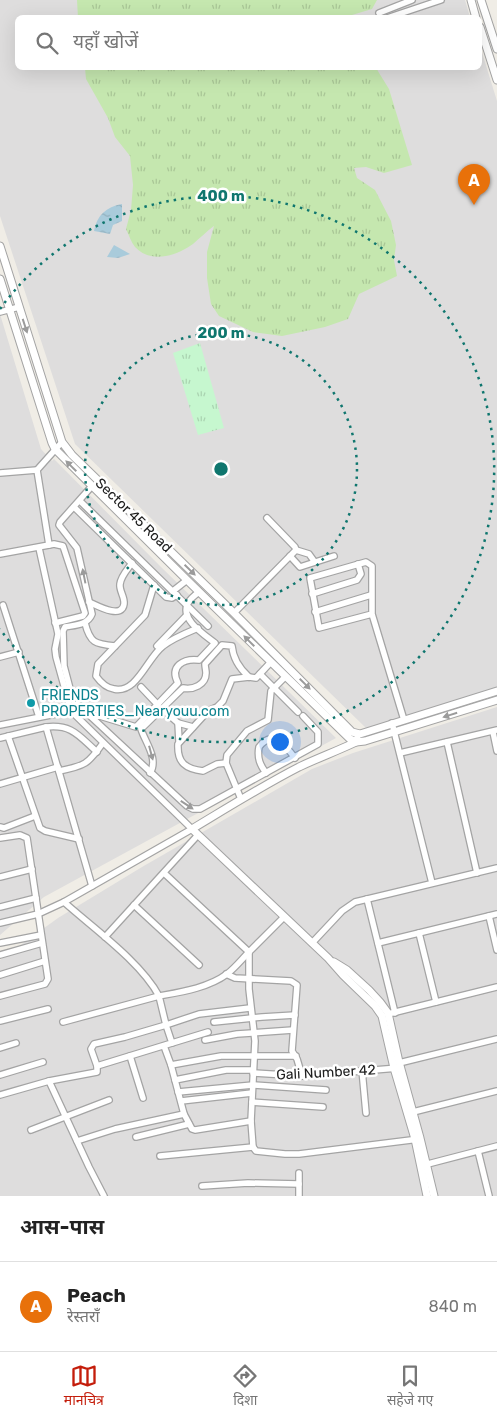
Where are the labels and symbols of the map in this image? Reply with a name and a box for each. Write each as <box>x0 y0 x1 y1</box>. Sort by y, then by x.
pin: A <box>458 164 490 205</box>
text: 400 m <box>197 187 245 205</box>
one-way arrow <box>22 319 30 334</box>
text: 200 m <box>197 324 245 342</box>
one-way arrow <box>65 460 77 472</box>
centre of rings <box>212 460 230 478</box>
street label: Sector 45 Road <box>92 475 175 556</box>
one-way arrow <box>184 564 196 576</box>
one-way arrow <box>79 568 87 584</box>
one-way arrow <box>243 636 255 648</box>
one-way arrow <box>299 678 311 690</box>
place label: FRIENDS PROPERTIES_Nearyouu.com <box>41 687 229 720</box>
marker: FRIENDS PROPERTIES_Nearyouu.com <box>25 697 37 709</box>
one-way arrow <box>443 711 458 719</box>
your location <box>267 729 293 755</box>
one-way arrow <box>147 746 155 761</box>
one-way arrow <box>180 800 194 809</box>
street label: Gali Number 42 <box>276 1061 376 1084</box>

